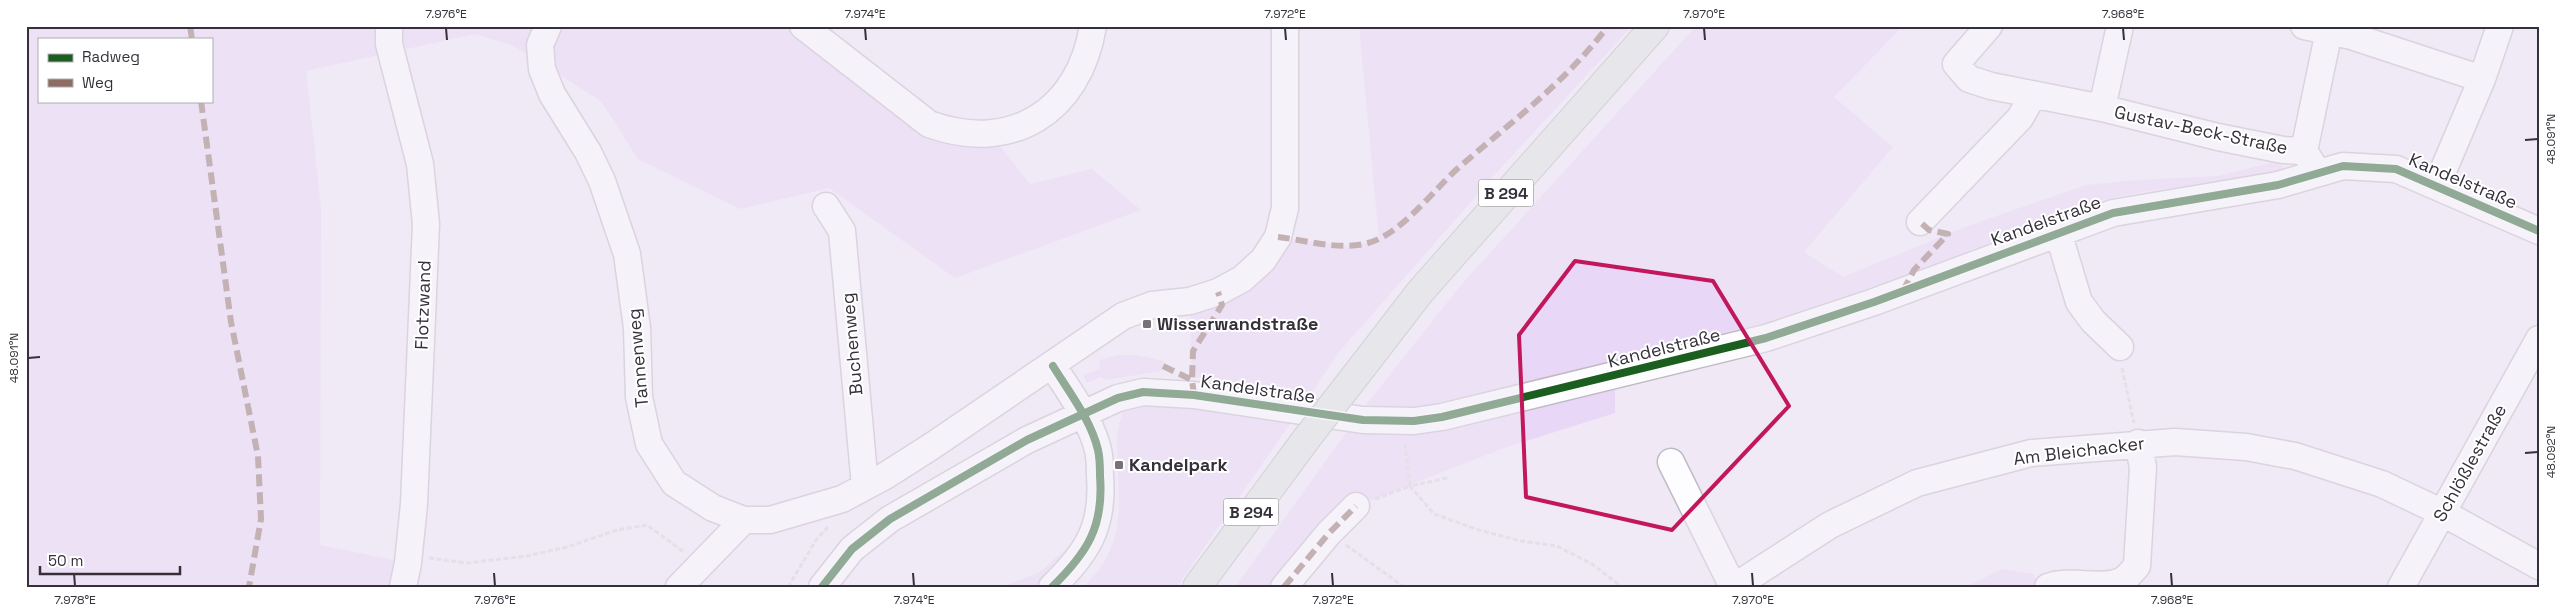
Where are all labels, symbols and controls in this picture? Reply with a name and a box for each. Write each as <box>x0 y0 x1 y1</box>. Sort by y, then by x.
text: 7.976°E <box>425 6 467 22</box>
text: 7.974°E <box>844 6 886 22</box>
text: 7.972°E <box>1264 6 1306 22</box>
text: 7.970°E <box>1683 6 1725 22</box>
text: 7.968°E <box>2102 6 2144 22</box>
legend <box>38 38 212 102</box>
text: Radweg <box>82 47 140 66</box>
text: Weg <box>82 73 113 92</box>
street label: Gustav-Beck-Straße <box>2112 100 2290 159</box>
text: 48.091°N <box>2543 114 2559 164</box>
street label: Kandelstraße <box>2406 147 2521 214</box>
road number: B 294 <box>1478 180 1534 207</box>
street label: Kandelstraße <box>1988 190 2104 251</box>
street label: Flotzwand <box>409 260 436 350</box>
street label: Buchenweg <box>836 292 867 396</box>
street label: Tannenweg <box>622 307 653 409</box>
place label: Wisserwandstraße <box>1157 312 1318 335</box>
marker: Wisserwandstraße <box>1141 318 1153 330</box>
street label: Kandelstraße <box>1605 322 1723 373</box>
text: 48.091°N <box>6 333 22 383</box>
street label: Kandelstraße <box>1199 369 1317 408</box>
street label: Schlößlestraße <box>2428 400 2511 526</box>
text: 48.092°N <box>2543 426 2559 478</box>
street label: Am Bleichacker <box>2012 431 2146 470</box>
place label: Kandelpark <box>1129 453 1228 476</box>
marker: Kandelpark <box>1113 459 1125 471</box>
road number: B 294 <box>1224 498 1278 526</box>
scale bar <box>40 543 180 575</box>
text: 50 m <box>48 551 83 570</box>
text: 7.978°E <box>54 592 96 608</box>
text: 7.976°E <box>474 592 516 608</box>
text: 7.974°E <box>893 592 935 608</box>
text: 7.972°E <box>1312 592 1354 608</box>
text: 7.970°E <box>1732 592 1774 608</box>
text: 7.968°E <box>2151 592 2193 608</box>

